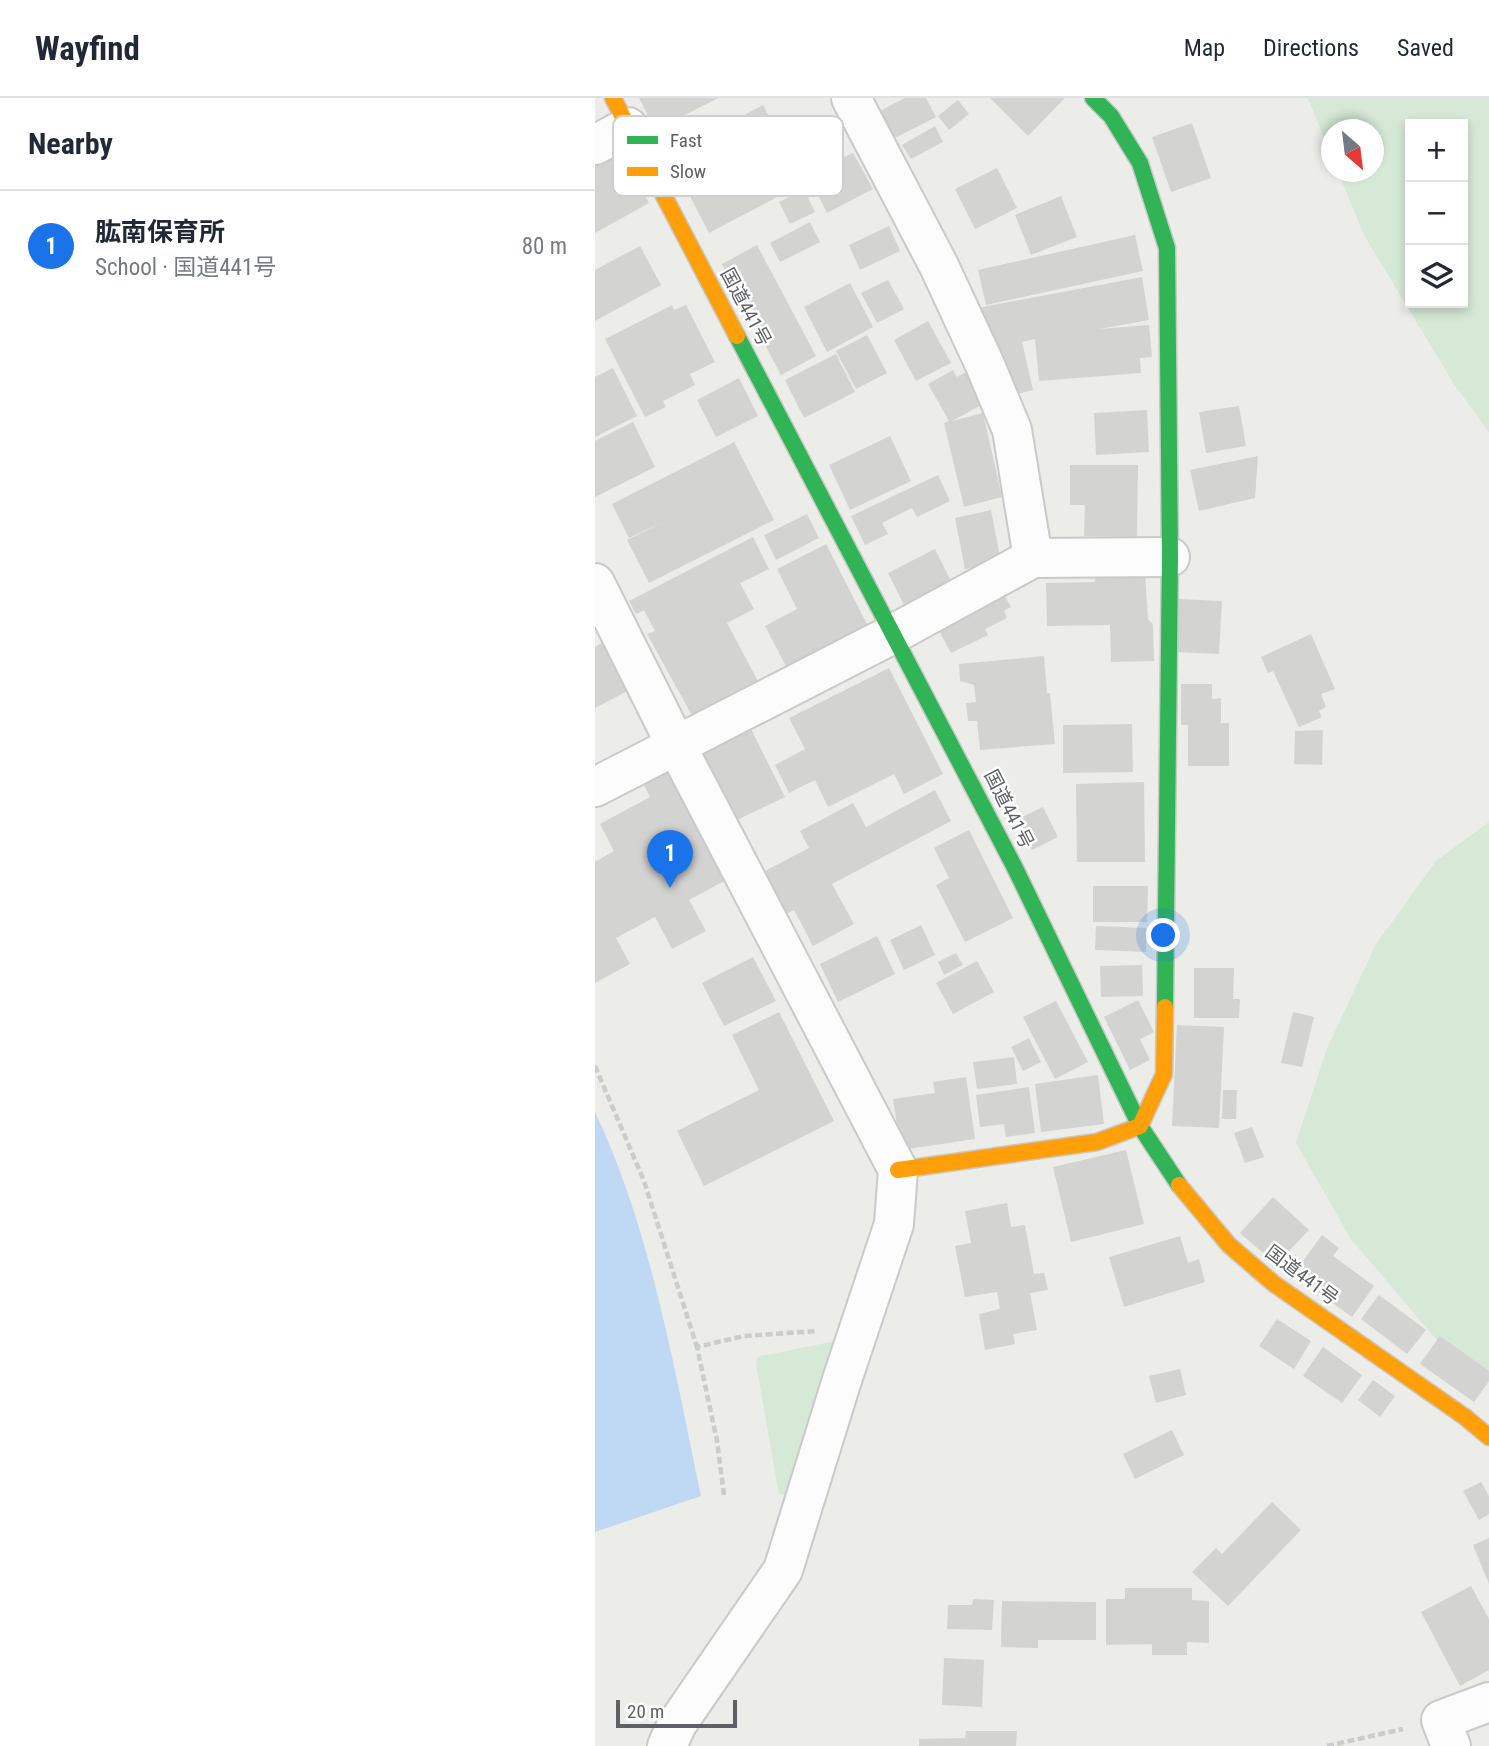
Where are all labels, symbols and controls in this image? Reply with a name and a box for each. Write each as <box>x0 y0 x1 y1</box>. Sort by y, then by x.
text: Wayfind <box>35 29 140 68</box>
text: Map <box>1184 34 1225 62</box>
text: Directions <box>1263 34 1359 62</box>
text: Saved <box>1397 34 1454 62</box>
legend <box>613 116 843 196</box>
north arrow <box>1321 119 1384 182</box>
map controls <box>1405 119 1468 308</box>
button: + <box>1405 119 1468 182</box>
text: Nearby <box>28 126 113 161</box>
text: Fast <box>670 129 702 152</box>
text: Slow <box>670 160 706 183</box>
button: − <box>1405 182 1468 245</box>
text: 肱南保育所 <box>95 217 225 247</box>
text: 1 <box>45 233 57 260</box>
text: 80 m <box>522 233 567 260</box>
button: layers <box>1405 245 1468 308</box>
text: School · 国道441号 <box>95 254 276 281</box>
street label: 国道441号 <box>716 264 776 350</box>
street label: 国道441号 <box>979 766 1039 852</box>
pin: 1 <box>647 830 693 888</box>
your location <box>1146 918 1180 952</box>
street label: 国道441号 <box>1261 1240 1343 1310</box>
scale bar <box>616 1697 737 1729</box>
text: 20 m <box>627 1700 664 1723</box>

